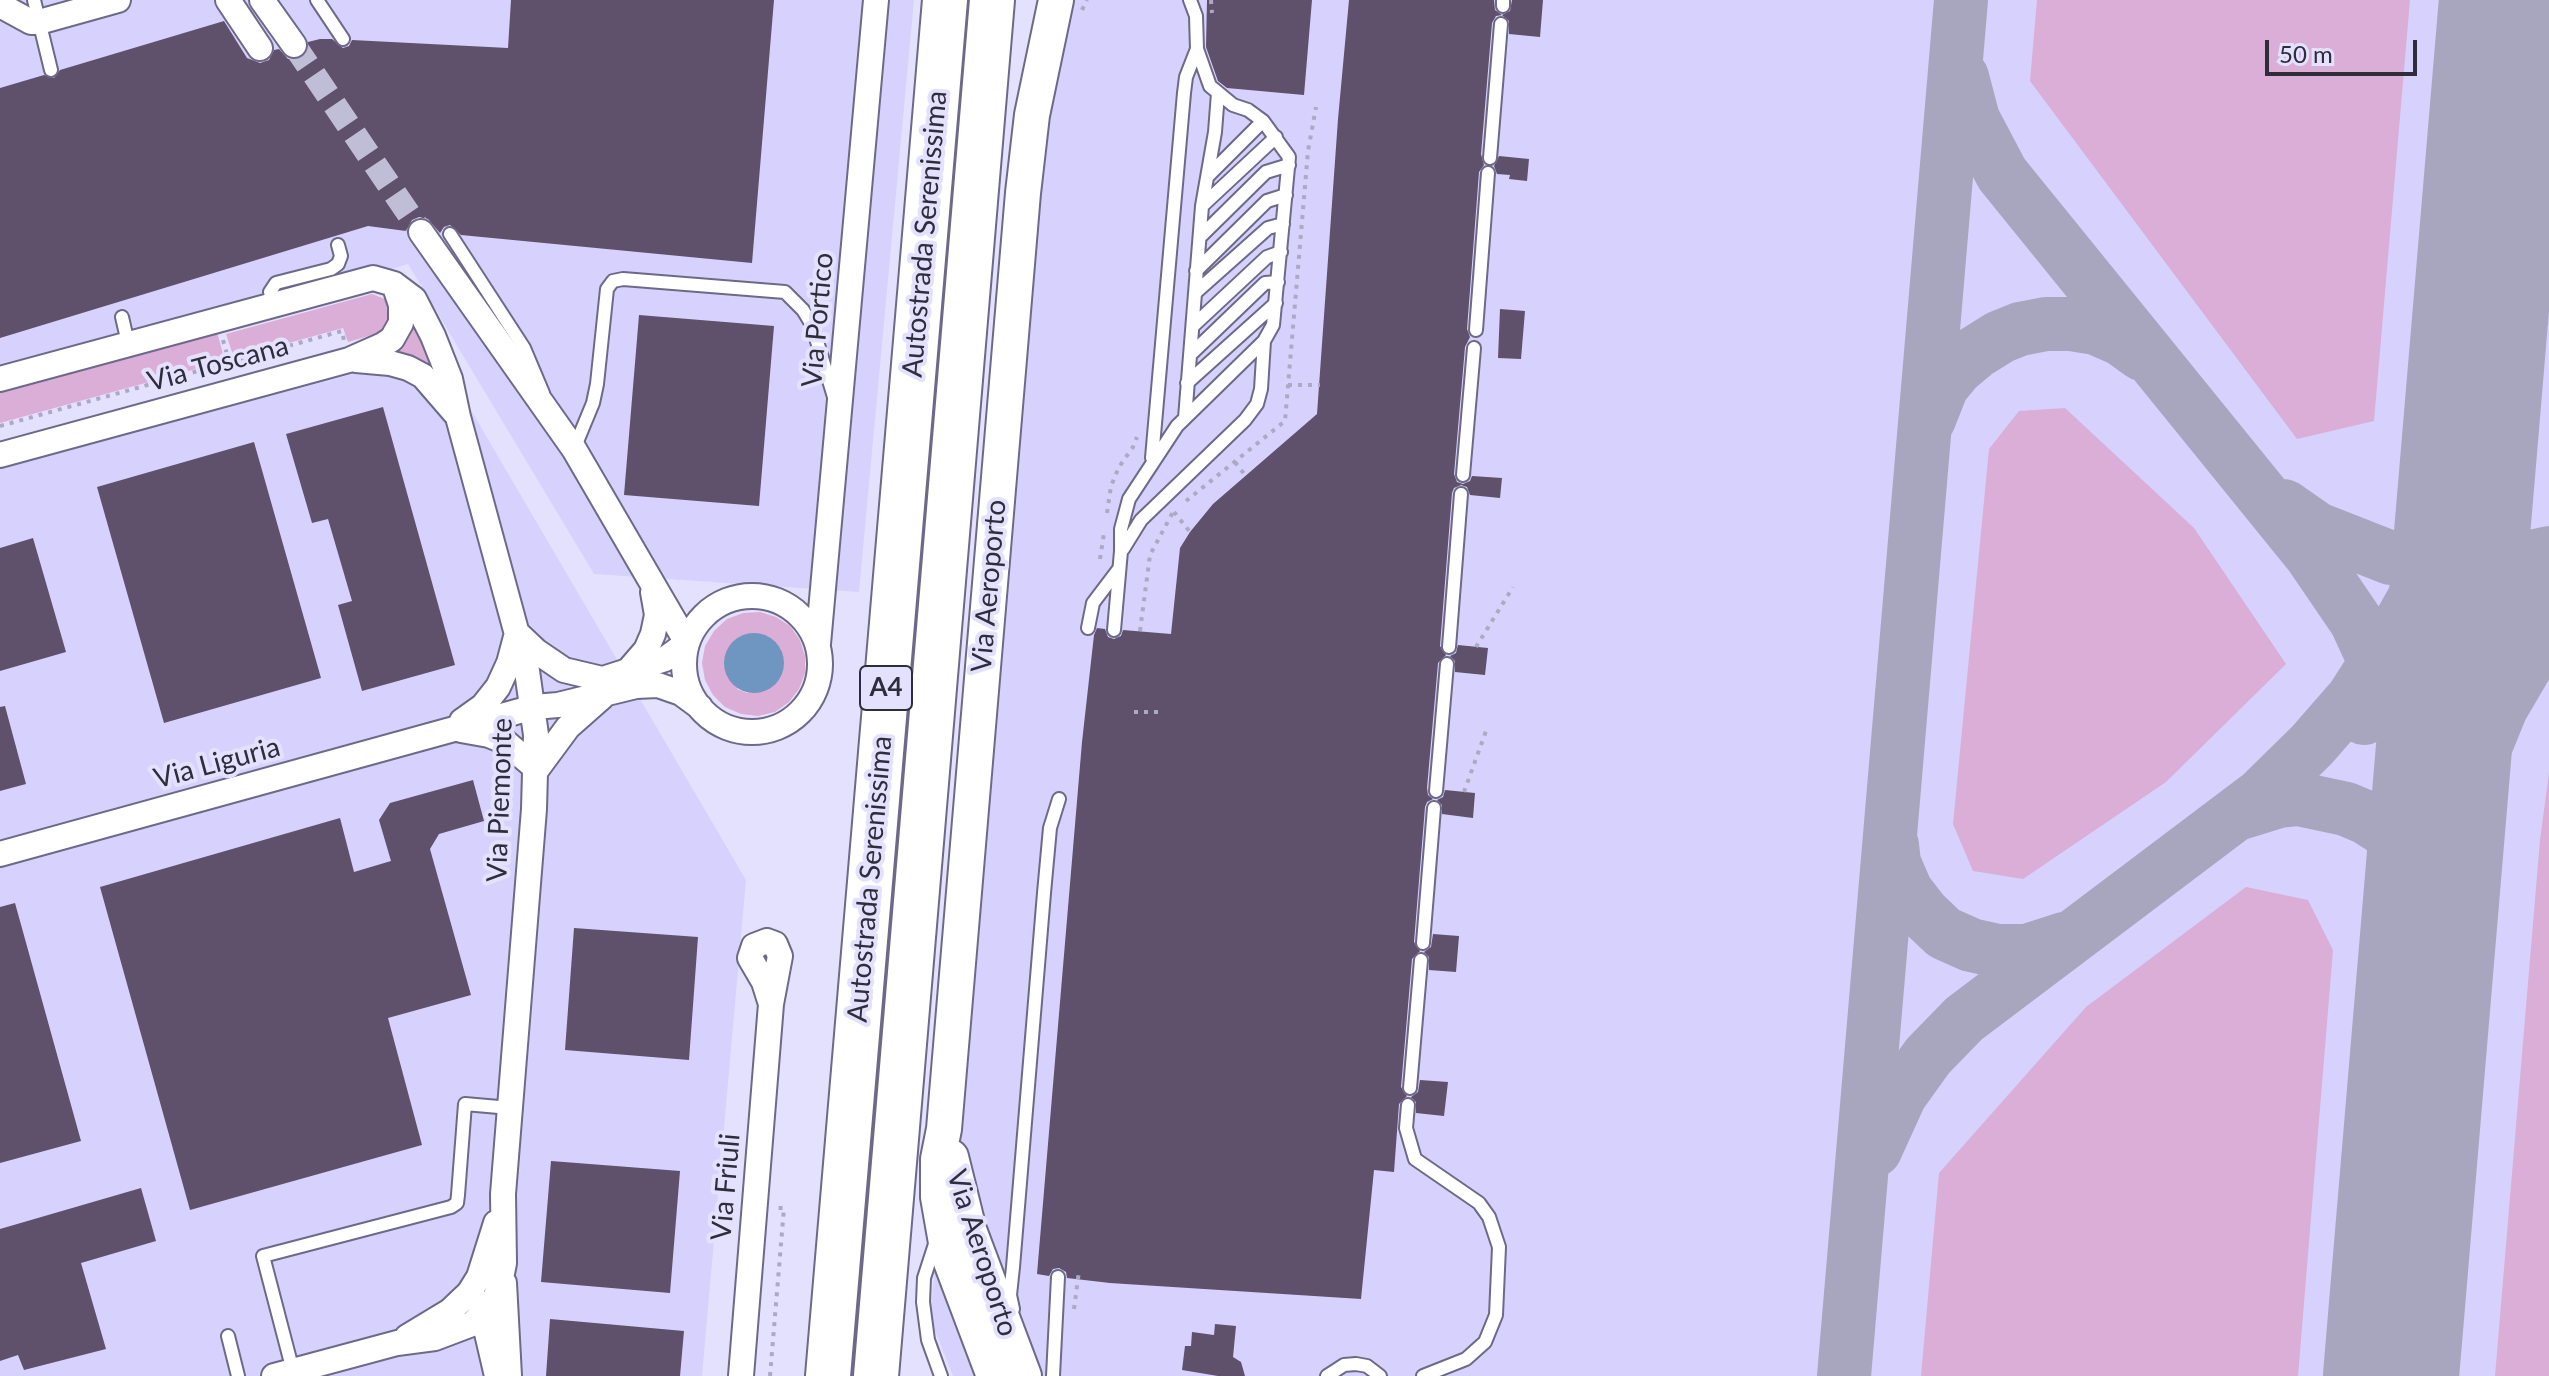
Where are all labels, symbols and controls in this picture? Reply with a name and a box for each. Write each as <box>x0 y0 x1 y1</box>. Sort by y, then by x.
scale bar <box>2269 24 2421 74</box>
text: 50 m <box>2279 39 2333 68</box>
street label: Autostrada Serenissima <box>896 89 954 379</box>
street label: Via Portico <box>795 251 841 389</box>
street label: Via Toscana <box>144 329 292 399</box>
street label: Via Aeroporto <box>965 498 1013 674</box>
road number: A4 <box>860 666 912 710</box>
street label: Via Piemonte <box>480 717 520 883</box>
street label: Via Liguria <box>150 730 284 796</box>
street label: Autostrada Serenissima <box>841 734 899 1024</box>
street label: Via Friuli <box>705 1132 747 1242</box>
street label: Via Aeroporto <box>939 1165 1025 1341</box>

